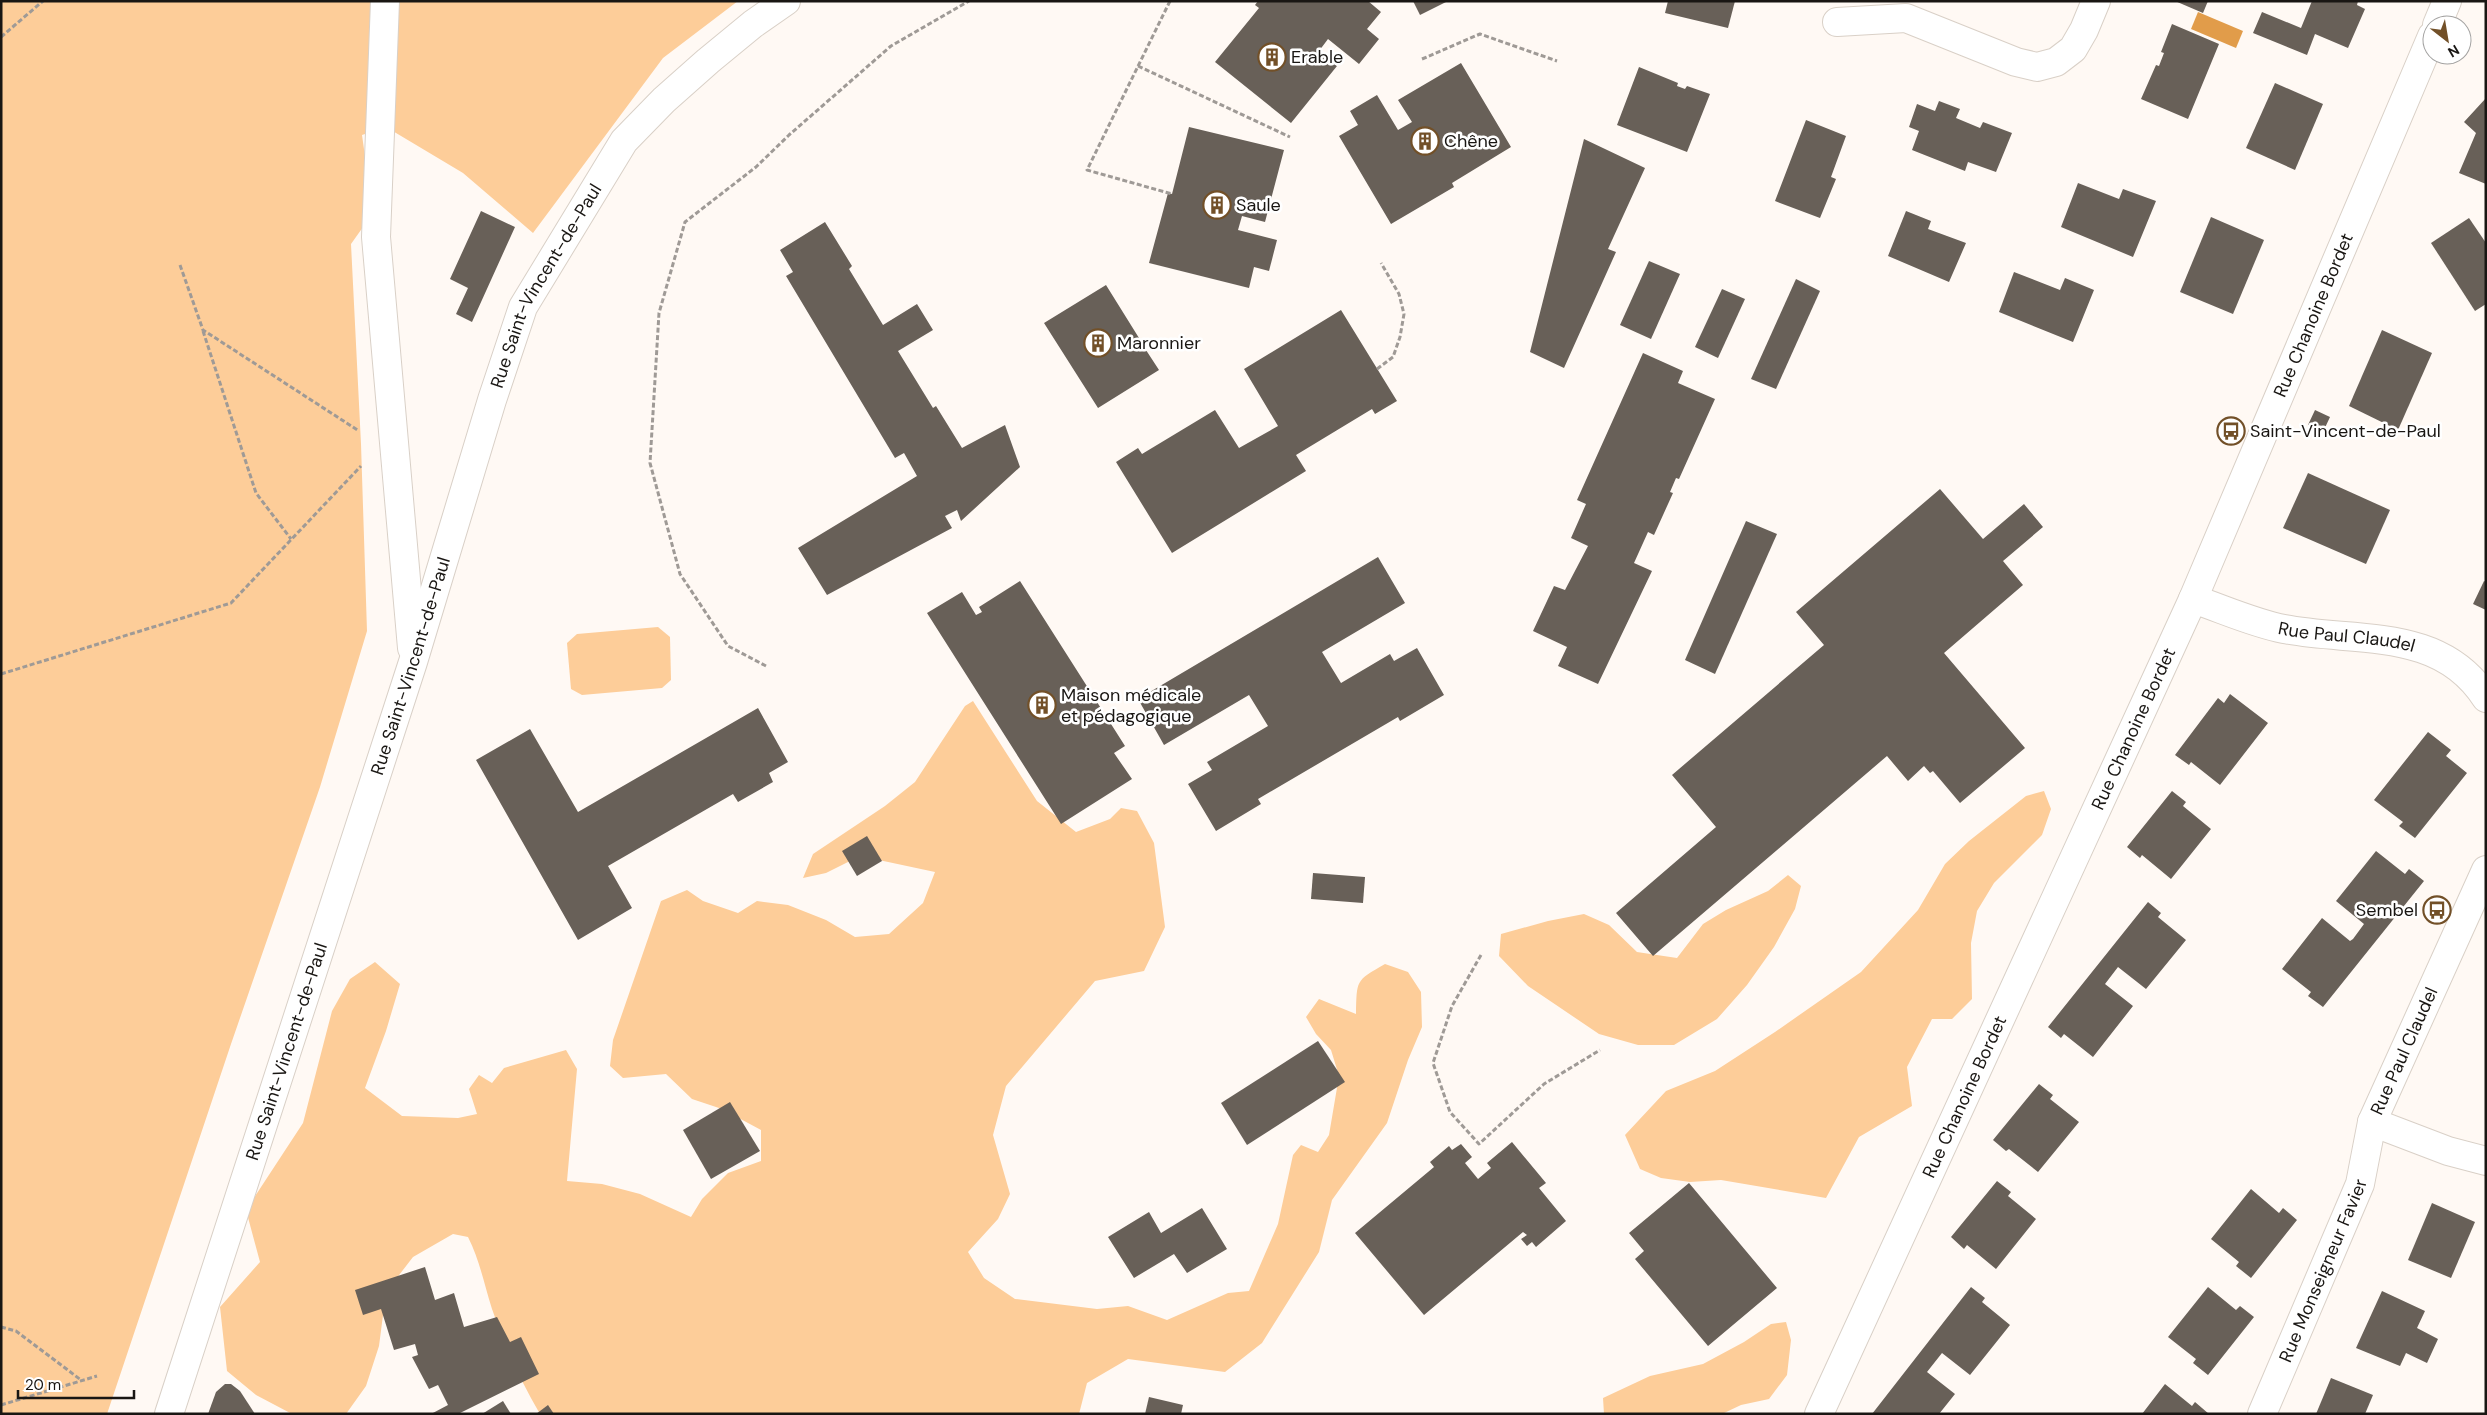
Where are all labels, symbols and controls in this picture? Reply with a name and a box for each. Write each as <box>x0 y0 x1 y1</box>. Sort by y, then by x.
north arrow <box>2422 15 2472 65</box>
text: N <box>2445 41 2463 61</box>
building icon: Erable <box>1257 42 1287 72</box>
place label: Erable <box>1291 45 1343 69</box>
building icon: Chêne <box>1410 126 1440 156</box>
place label: Chêne <box>1444 129 1498 153</box>
street label: Rue Saint-Vincent-de-Paul <box>485 179 607 391</box>
building icon: Saule <box>1202 190 1232 220</box>
place label: Saule <box>1236 193 1281 217</box>
street label: Rue Chanoine Bordet <box>2268 230 2359 401</box>
building icon: Maronnier <box>1083 328 1113 358</box>
place label: Maronnier <box>1117 331 1201 355</box>
bus stop icon: Saint-Vincent-de-Paul <box>2216 416 2246 446</box>
place label: Saint-Vincent-de-Paul <box>2250 419 2441 443</box>
street label: Rue Saint-Vincent-de-Paul <box>365 554 456 778</box>
street label: Rue Paul Claudel <box>2276 616 2418 658</box>
street label: Rue Chanoine Bordet <box>2086 644 2181 814</box>
place label: Maison médicale et pédagogique <box>1061 683 1201 728</box>
building icon: Maison médicale et pédagogique <box>1027 690 1057 720</box>
bus stop icon: Sembel <box>2422 895 2452 925</box>
place label: Sembel <box>2356 898 2418 922</box>
street label: Rue Saint-Vincent-de-Paul <box>240 940 333 1163</box>
street label: Rue Paul Claudel <box>2365 983 2443 1119</box>
street label: Rue Chanoine Bordet <box>1917 1012 2012 1182</box>
street label: Rue Monseigneur Favier <box>2273 1177 2373 1366</box>
scale bar <box>18 1368 134 1400</box>
text: 20 m <box>25 1375 61 1395</box>

